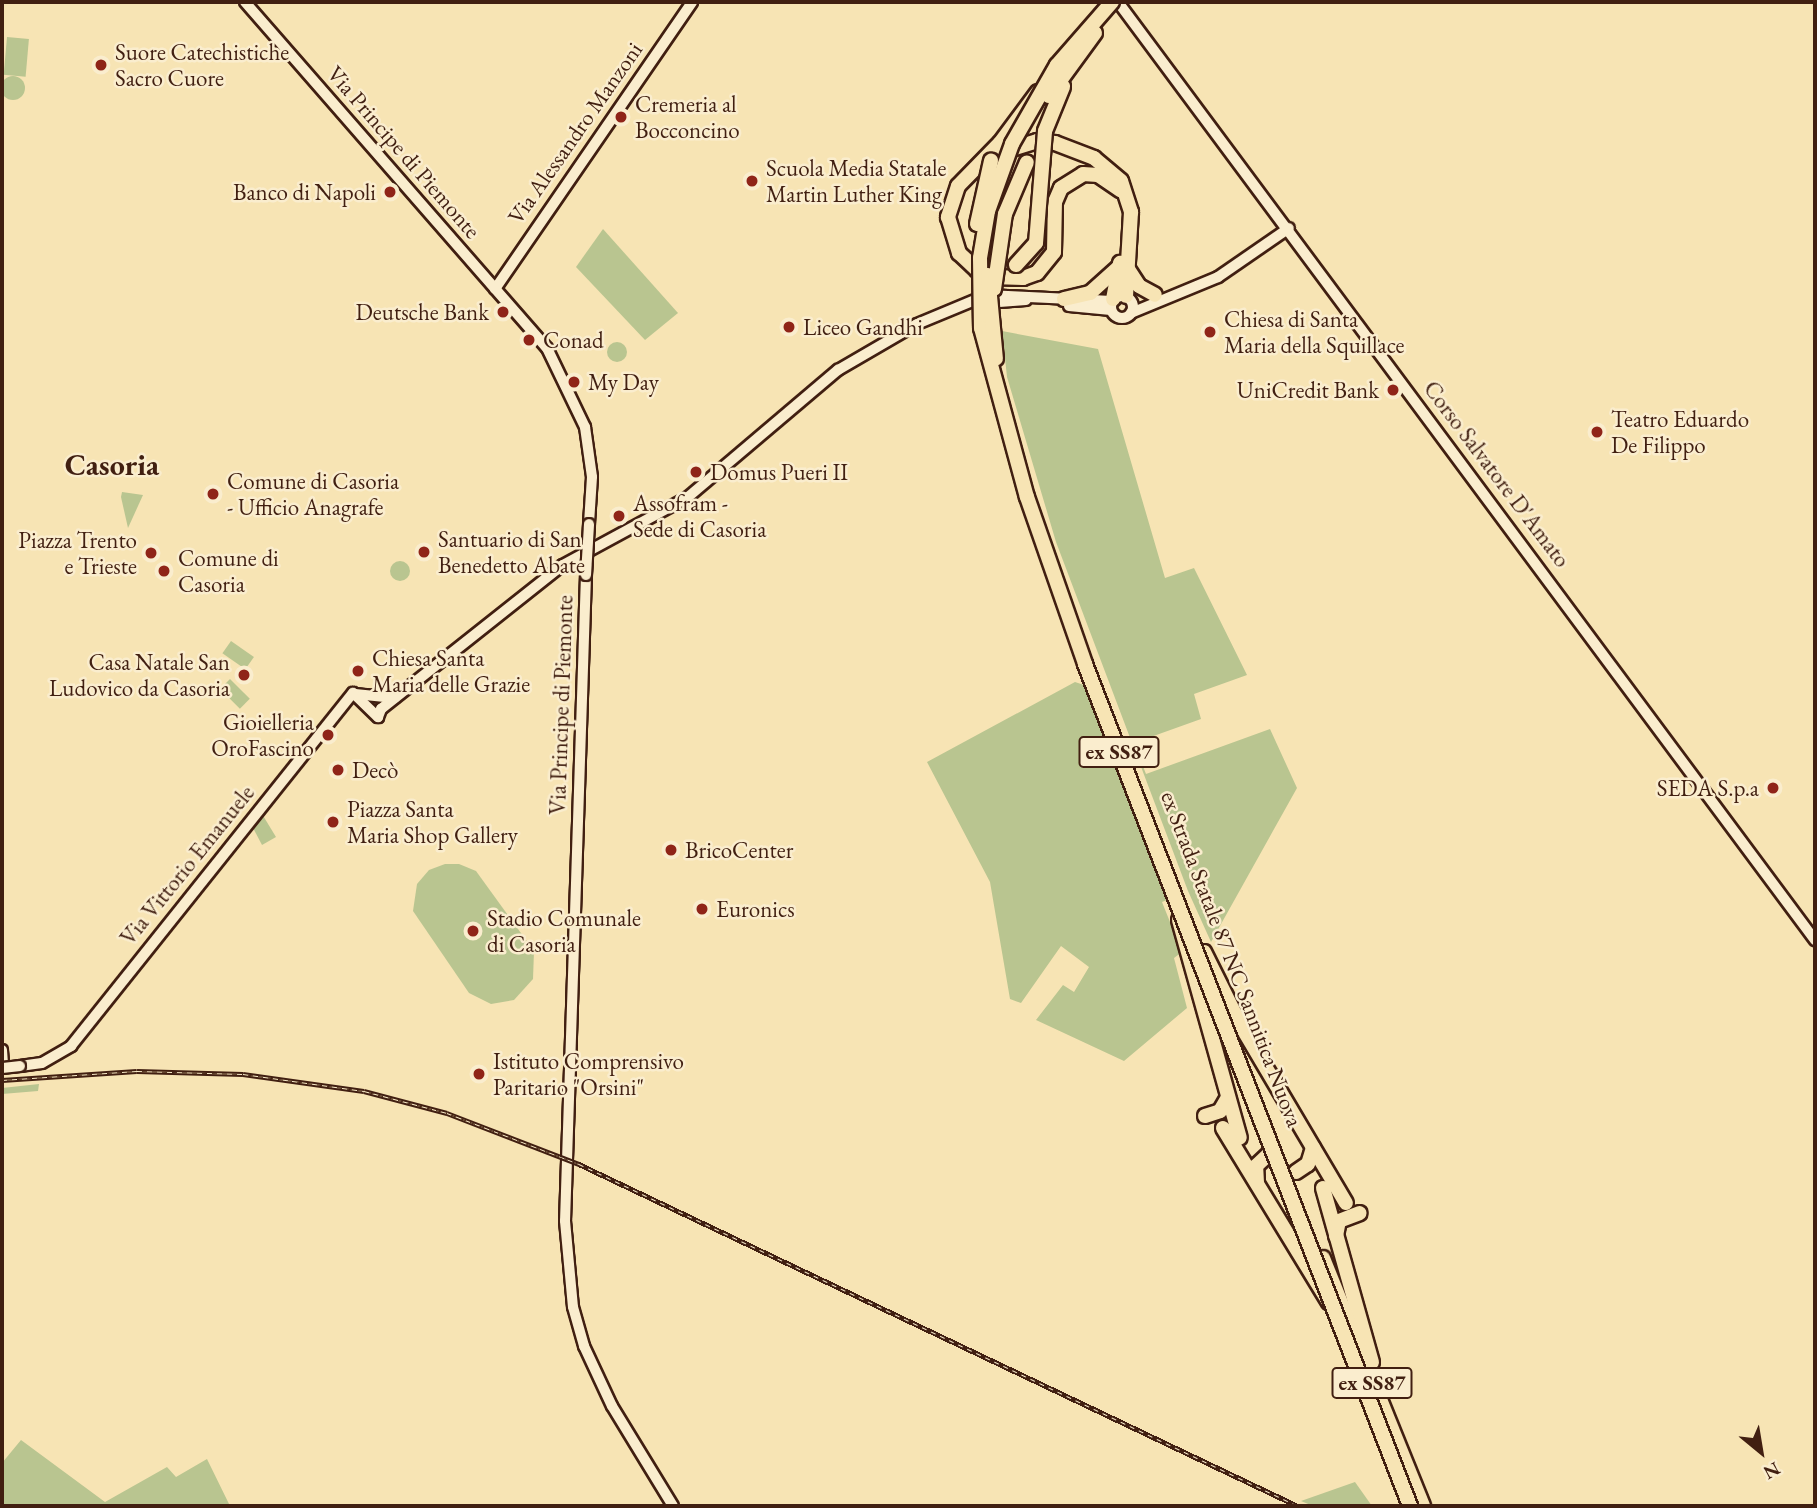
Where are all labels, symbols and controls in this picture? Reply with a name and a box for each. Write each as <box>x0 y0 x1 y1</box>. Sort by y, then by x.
street label: Via Alessandro Manzoni <box>502 37 648 229</box>
place label: Suore Catechistiche Sacro Cuore <box>115 38 289 92</box>
marker: Suore Catechistiche Sacro Cuore <box>93 57 109 73</box>
street label: Via Principe di Piemonte <box>321 60 487 244</box>
place label: Cremeria al Bocconcino <box>635 90 740 144</box>
marker: Cremeria al Bocconcino <box>613 109 629 125</box>
place label: Scuola Media Statale Martin Luther King <box>766 154 947 208</box>
marker: Scuola Media Statale Martin Luther King <box>744 173 760 189</box>
place label: Banco di Napoli <box>233 178 376 206</box>
marker: Banco di Napoli <box>382 184 398 200</box>
place label: Deutsche Bank <box>356 298 489 326</box>
marker: Deutsche Bank <box>495 304 511 320</box>
place label: Chiesa di Santa Maria della Squillace <box>1224 305 1405 359</box>
place label: Liceo Gandhi <box>803 313 923 341</box>
marker: Liceo Gandhi <box>781 319 797 335</box>
marker: Chiesa di Santa Maria della Squillace <box>1202 324 1218 340</box>
place label: Conad <box>543 326 604 354</box>
marker: Conad <box>521 332 537 348</box>
place label: My Day <box>588 368 659 396</box>
marker: My Day <box>566 374 582 390</box>
street label: Corso Salvatore D'Amato <box>1418 375 1576 573</box>
place label: UniCredit Bank <box>1237 376 1379 404</box>
marker: UniCredit Bank <box>1385 382 1401 398</box>
place label: Teatro Eduardo De Filippo <box>1611 405 1749 459</box>
marker: Teatro Eduardo De Filippo <box>1589 424 1605 440</box>
district label: Casoria <box>65 447 159 483</box>
place label: Domus Pueri II <box>710 458 848 486</box>
marker: Domus Pueri II <box>688 464 704 480</box>
place label: Comune di Casoria - Ufficio Anagrafe <box>227 467 399 521</box>
marker: Comune di Casoria - Ufficio Anagrafe <box>205 486 221 502</box>
place label: Assofram - Sede di Casoria <box>633 489 766 543</box>
marker: Assofram - Sede di Casoria <box>611 508 627 524</box>
place label: Santuario di San Benedetto Abate <box>438 525 585 579</box>
place label: Piazza Trento e Trieste <box>18 526 137 580</box>
place label: Comune di Casoria <box>178 544 279 598</box>
marker: Santuario di San Benedetto Abate <box>416 544 432 560</box>
marker: Piazza Trento e Trieste <box>143 545 159 561</box>
marker: Comune di Casoria <box>156 563 172 579</box>
street label: Via Principe di Piemonte <box>543 595 579 815</box>
place label: Chiesa Santa Maria delle Grazie <box>372 644 530 698</box>
place label: Casa Natale San Ludovico da Casoria <box>49 648 230 702</box>
marker: Chiesa Santa Maria delle Grazie <box>350 663 366 679</box>
marker: Casa Natale San Ludovico da Casoria <box>236 667 252 683</box>
place label: Gioielleria OroFascino <box>211 708 314 762</box>
marker: Gioielleria OroFascino <box>320 727 336 743</box>
road number: ex SS87 <box>1077 734 1161 770</box>
place label: Decò <box>352 756 398 784</box>
marker: Decò <box>330 762 346 778</box>
place label: SEDA S.p.a <box>1657 774 1759 802</box>
street label: Via Vittorio Emanuele <box>114 779 260 951</box>
marker: SEDA S.p.a <box>1765 780 1781 796</box>
street label: ex Strada Statale 87 NC Sannitica Nuova <box>1155 787 1309 1131</box>
place label: Piazza Santa Maria Shop Gallery <box>347 795 518 849</box>
marker: Piazza Santa Maria Shop Gallery <box>325 814 341 830</box>
place label: BricoCenter <box>685 836 793 864</box>
marker: BricoCenter <box>663 842 679 858</box>
place label: Euronics <box>716 895 795 923</box>
marker: Euronics <box>694 901 710 917</box>
place label: Stadio Comunale di Casoria <box>487 904 641 958</box>
marker: Stadio Comunale di Casoria <box>465 923 481 939</box>
place label: Istituto Comprensivo Paritario "Orsini" <box>493 1047 684 1101</box>
marker: Istituto Comprensivo Paritario "Orsini" <box>471 1066 487 1082</box>
road number: ex SS87 <box>1330 1366 1414 1400</box>
north arrow <box>1726 1417 1796 1487</box>
text: N <box>1759 1456 1785 1485</box>

